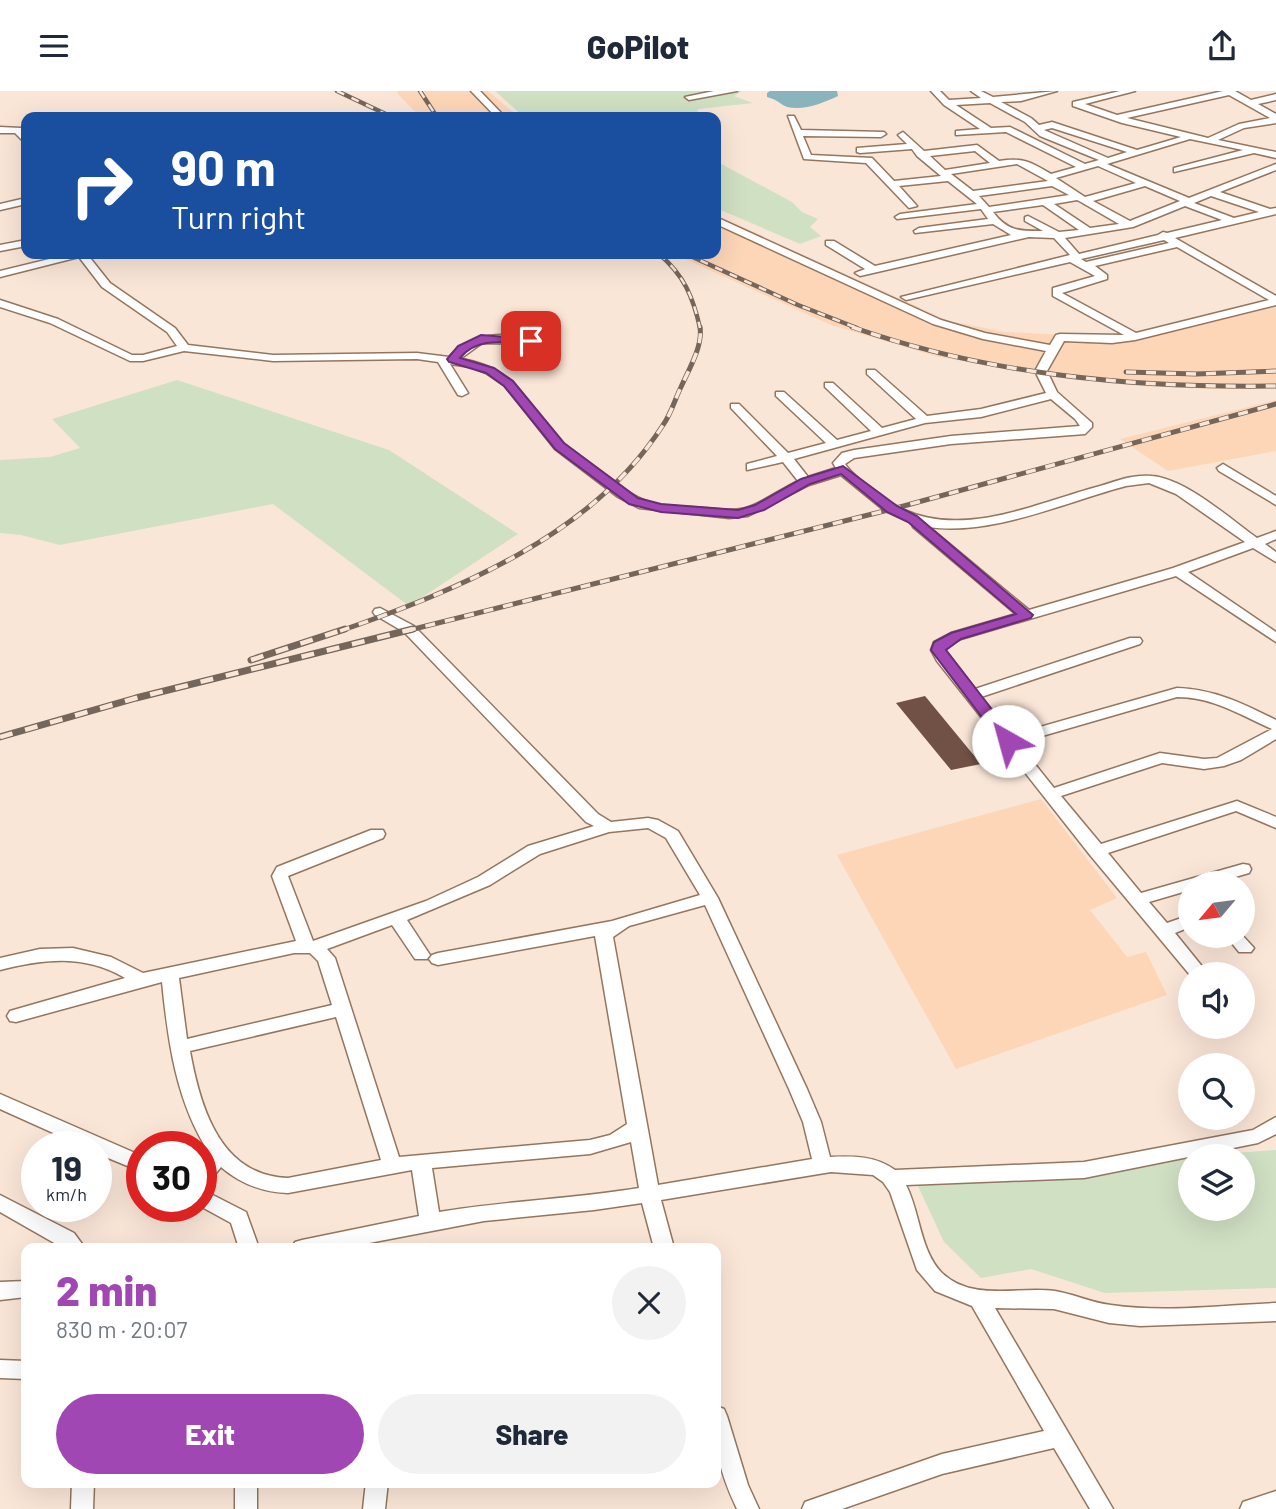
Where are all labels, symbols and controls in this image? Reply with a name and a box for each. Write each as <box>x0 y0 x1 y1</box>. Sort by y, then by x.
icon: menu <box>35 27 73 65</box>
text: GoPilot <box>587 27 689 65</box>
icon: share <box>1203 27 1241 65</box>
text: 90 m <box>171 137 276 196</box>
icon: right <box>56 140 147 231</box>
text: Turn right <box>171 197 306 235</box>
pin <box>501 311 561 371</box>
icon: arrive <box>512 322 550 360</box>
position arrow <box>971 704 1045 778</box>
north arrow <box>1178 871 1255 949</box>
map controls <box>1178 871 1255 1221</box>
button: sound <box>1178 962 1255 1039</box>
button: search <box>1178 1053 1255 1130</box>
speed limit sign: 30 <box>126 1131 217 1222</box>
button: layers <box>1178 1144 1255 1221</box>
text: 19 <box>51 1146 82 1188</box>
text: km/h <box>46 1183 87 1205</box>
text: 2 min <box>56 1264 157 1314</box>
button: close <box>612 1266 686 1340</box>
text: 830 m · 20:07 <box>56 1315 187 1343</box>
button: Exit <box>56 1394 364 1474</box>
button: Share <box>378 1394 686 1474</box>

